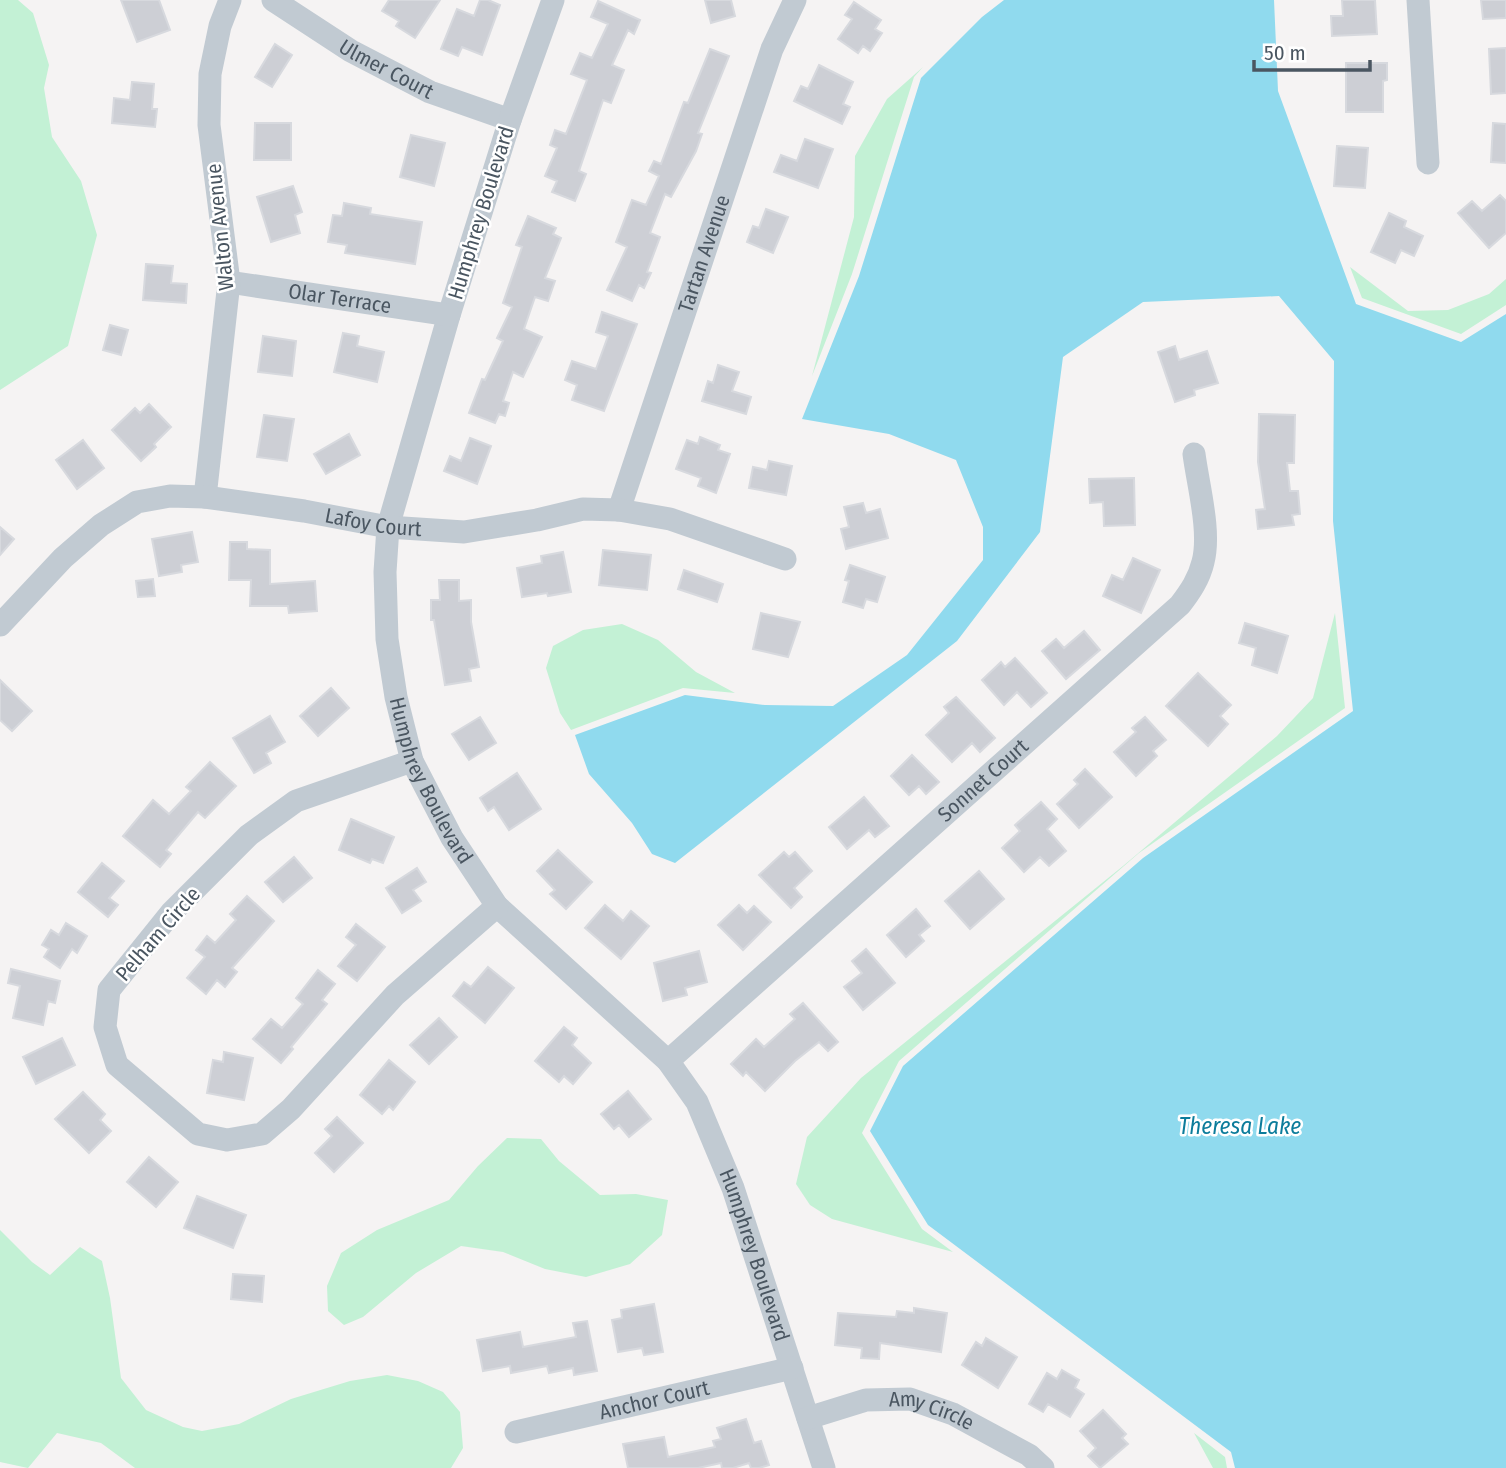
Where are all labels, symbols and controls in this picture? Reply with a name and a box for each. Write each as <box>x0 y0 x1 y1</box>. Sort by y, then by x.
scale bar <box>1254 28 1370 72</box>
street label: Ulmer Court <box>334 34 438 105</box>
text: 50 m <box>1264 40 1306 66</box>
street label: Humphrey Boulevard <box>442 123 520 303</box>
street label: Walton Avenue <box>200 162 240 292</box>
street label: Tartan Avenue <box>672 192 736 316</box>
street label: Olar Terrace <box>287 278 393 319</box>
street label: Lafoy Court <box>323 502 423 542</box>
street label: Humphrey Boulevard <box>384 695 478 869</box>
street label: Sonnet Court <box>933 733 1034 827</box>
street label: Pelham Circle <box>110 882 206 986</box>
water label: Theresa Lake <box>1179 1112 1301 1140</box>
street label: Humphrey Boulevard <box>713 1165 795 1345</box>
street label: Anchor Court <box>597 1375 712 1425</box>
street label: Amy Circle <box>889 1386 979 1436</box>

